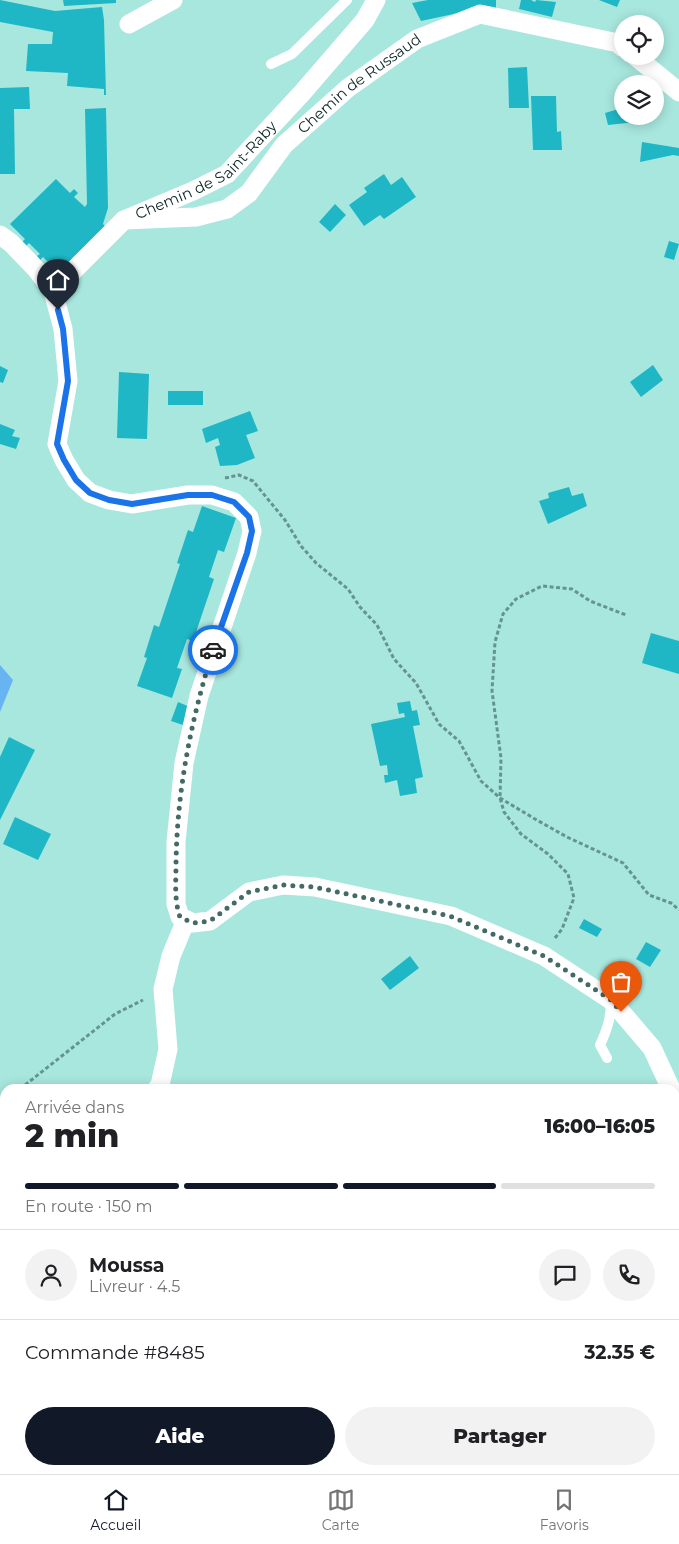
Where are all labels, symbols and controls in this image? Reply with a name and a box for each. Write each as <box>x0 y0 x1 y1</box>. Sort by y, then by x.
map controls <box>614 15 664 125</box>
button: locate <box>614 15 664 65</box>
street label: Chemin de Russaud <box>293 29 425 137</box>
button: layers <box>614 75 664 125</box>
street label: Chemin de Saint-Raby <box>132 116 281 223</box>
pin <box>37 259 79 310</box>
icon: home <box>44 266 72 294</box>
courier <box>188 625 238 675</box>
icon: car <box>199 636 227 664</box>
pin <box>600 961 642 1012</box>
icon: bag <box>607 968 635 996</box>
text: Arrivée dans <box>25 1098 124 1117</box>
text: 16:00–16:05 <box>545 1115 655 1138</box>
text: 2 min <box>25 1116 119 1155</box>
text: En route · 150 m <box>25 1197 153 1216</box>
button: person <box>25 1249 77 1301</box>
button: chat <box>539 1249 591 1301</box>
button: phone <box>603 1249 655 1301</box>
text: Moussa <box>89 1254 165 1277</box>
text: Livreur · 4.5 <box>89 1277 180 1296</box>
text: Commande #8485 <box>25 1341 205 1364</box>
text: 32.35 € <box>584 1341 655 1364</box>
button: Aide <box>25 1407 335 1465</box>
button: Partager <box>345 1407 655 1465</box>
tab: Accueil <box>90 1486 141 1534</box>
tab: Carte <box>322 1486 359 1534</box>
tab: Favoris <box>540 1486 589 1534</box>

